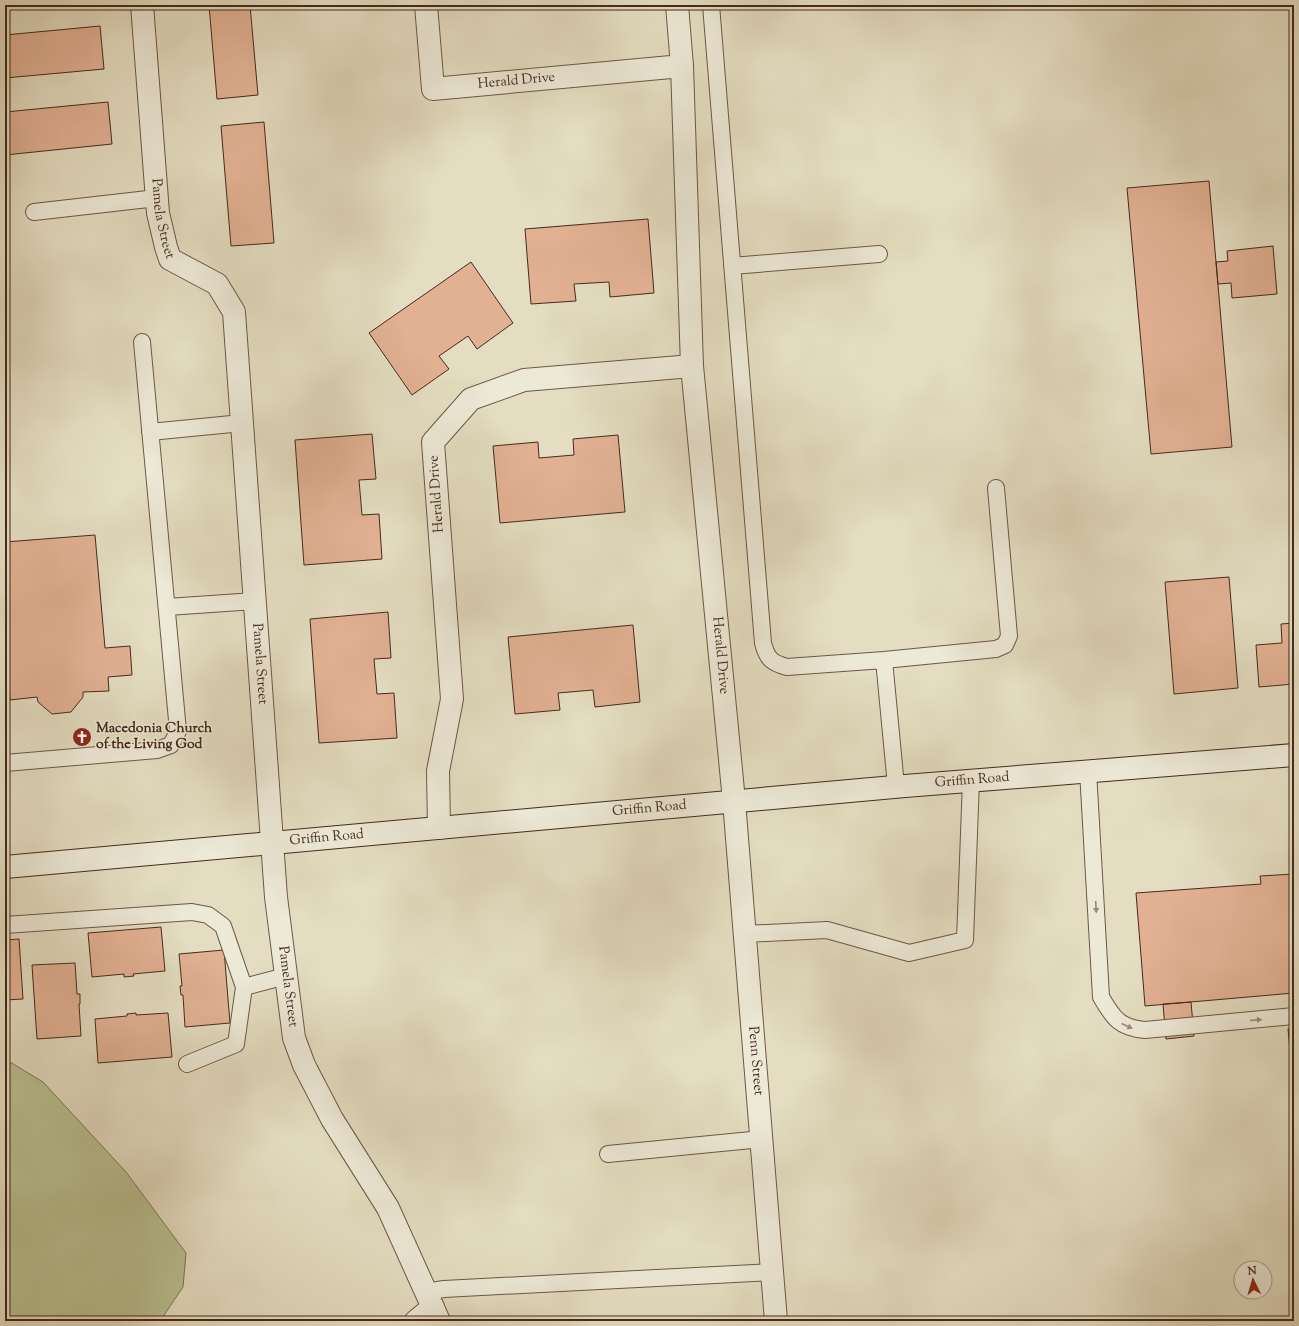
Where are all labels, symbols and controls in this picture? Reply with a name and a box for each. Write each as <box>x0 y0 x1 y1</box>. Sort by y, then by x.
street label: Herald Drive <box>477 68 556 95</box>
street label: Pamela Street <box>145 178 179 262</box>
street label: Herald Drive <box>424 455 450 533</box>
street label: Herald Drive <box>706 616 734 695</box>
street label: Pamela Street <box>246 622 272 706</box>
place label: Macedonia Church of the Living God <box>96 719 213 755</box>
church icon: Macedonia Church of the Living God <box>71 726 93 748</box>
street label: Griffin Road <box>934 768 1010 794</box>
street label: Griffin Road <box>611 796 688 822</box>
street label: Griffin Road <box>289 825 365 851</box>
one-way arrow <box>1092 901 1099 913</box>
street label: Pamela Street <box>272 945 303 1029</box>
one-way arrow <box>1250 1017 1262 1023</box>
one-way arrow <box>1122 1023 1133 1029</box>
street label: Penn Street <box>742 1025 768 1097</box>
north arrow <box>1233 1260 1273 1300</box>
text: N <box>1246 1263 1258 1279</box>

